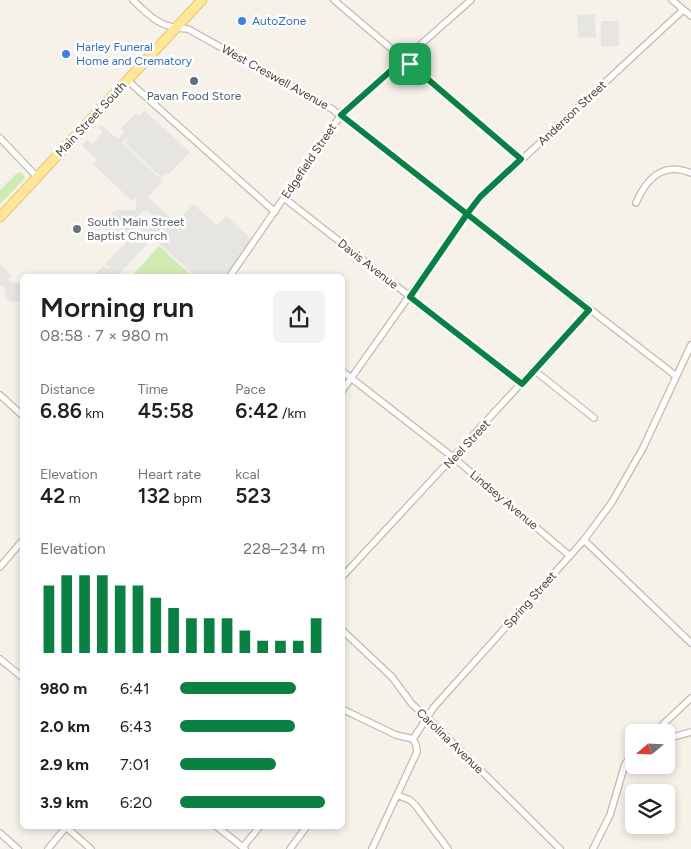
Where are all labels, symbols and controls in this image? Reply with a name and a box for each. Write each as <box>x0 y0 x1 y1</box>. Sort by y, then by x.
place label: AutoZone <box>252 14 307 28</box>
marker: AutoZone <box>236 15 248 27</box>
place label: Harley Funeral Home and Crematory <box>76 40 193 68</box>
street label: West Creswell Avenue <box>219 42 331 112</box>
pin <box>389 43 431 85</box>
marker: Harley Funeral Home and Crematory <box>60 48 72 60</box>
icon: arrive <box>396 50 424 78</box>
marker: Pavan Food Store <box>188 75 200 87</box>
street label: Anderson Street <box>535 77 609 148</box>
street label: Main Street South <box>53 78 130 159</box>
place label: Pavan Food Store <box>147 89 242 103</box>
street label: Edgefield Street <box>279 120 340 201</box>
place label: South Main Street Baptist Church <box>87 215 185 243</box>
marker: South Main Street Baptist Church <box>71 223 83 235</box>
street label: Davis Avenue <box>335 236 401 292</box>
text: Morning run <box>40 290 194 324</box>
button: share <box>273 291 325 343</box>
text: 08:58 · 7 × 980 m <box>40 326 168 345</box>
text: Distance <box>40 381 95 398</box>
text: Time <box>138 381 168 398</box>
text: Pace <box>235 381 266 398</box>
text: 6.86 <box>40 398 82 423</box>
text: 45:58 <box>138 398 194 423</box>
text: 6:42 <box>235 398 278 423</box>
text: km <box>82 405 104 422</box>
text: /km <box>278 405 306 422</box>
street label: Neel Street <box>441 416 493 471</box>
text: Elevation <box>40 466 98 483</box>
text: Heart rate <box>138 466 201 483</box>
text: kcal <box>235 466 260 483</box>
street label: Lindsey Avenue <box>467 467 541 533</box>
text: 42 <box>40 483 65 508</box>
text: 132 <box>138 483 170 508</box>
text: 523 <box>235 483 271 508</box>
text: m <box>65 490 81 507</box>
text: bpm <box>170 490 202 507</box>
text: Elevation <box>40 539 106 558</box>
text: 228–234 m <box>243 539 325 558</box>
street label: Spring Street <box>501 568 559 631</box>
text: 980 m <box>40 679 87 698</box>
text: 6:41 <box>120 679 150 698</box>
street label: Carolina Avenue <box>414 706 487 777</box>
text: 2.0 km <box>40 717 90 736</box>
text: 6:43 <box>120 717 152 736</box>
north arrow <box>625 724 675 774</box>
map controls <box>625 724 675 834</box>
text: 2.9 km <box>40 755 89 774</box>
text: 7:01 <box>120 755 150 774</box>
button: layers <box>625 784 675 834</box>
text: 3.9 km <box>40 793 89 812</box>
text: 6:20 <box>120 793 152 812</box>

